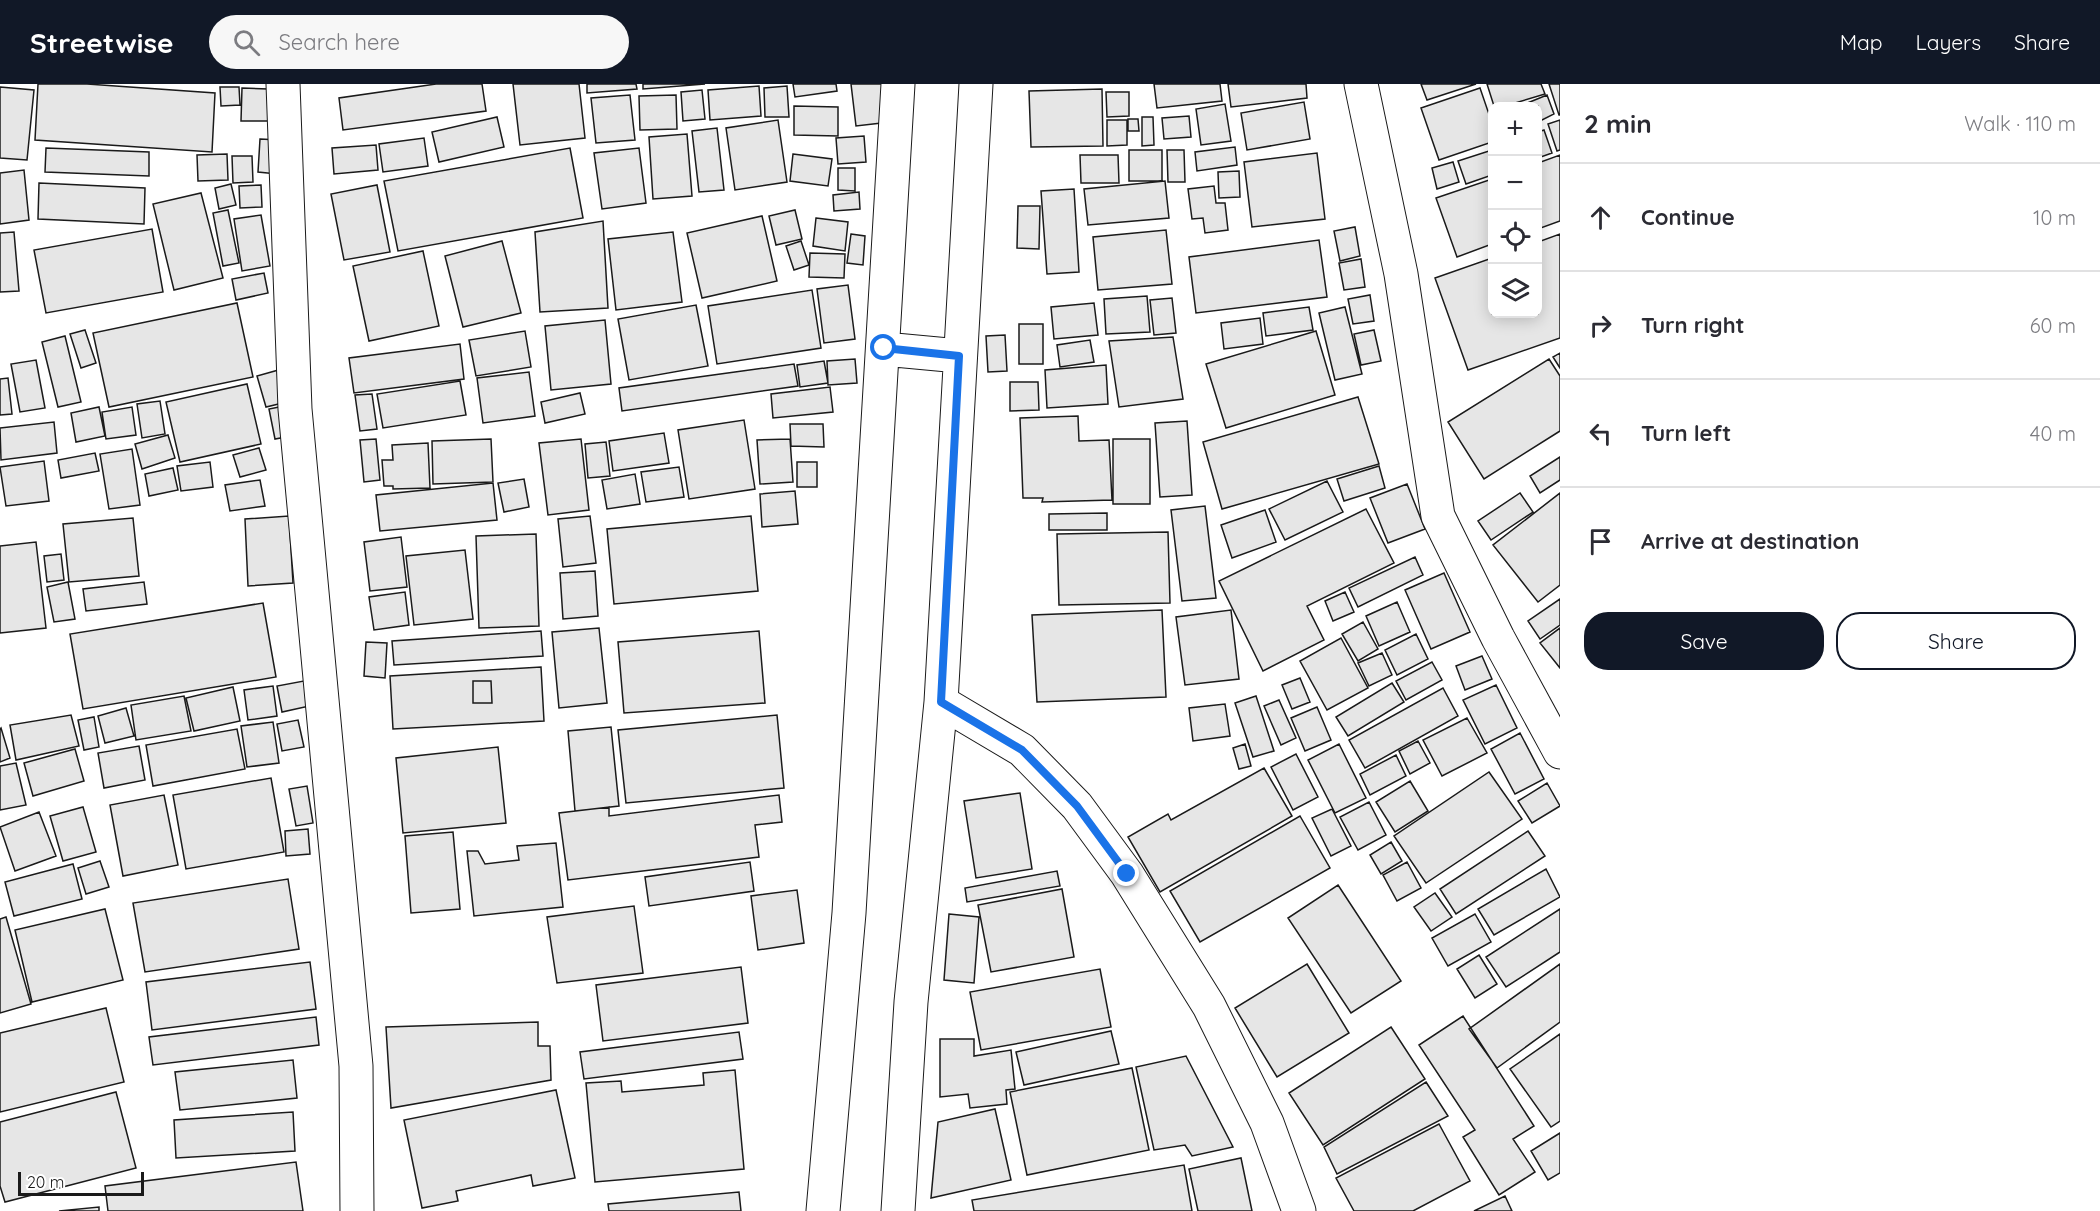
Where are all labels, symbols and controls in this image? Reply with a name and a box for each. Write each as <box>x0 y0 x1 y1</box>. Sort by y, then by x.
search box <box>209 15 629 69</box>
text: Streetwise <box>30 25 173 60</box>
icon: search <box>230 26 263 59</box>
text: Search here <box>278 28 400 56</box>
text: Map <box>1840 29 1883 55</box>
text: Layers <box>1916 29 1981 55</box>
text: Share <box>2014 29 2070 55</box>
map controls <box>1488 102 1542 318</box>
button: + <box>1488 102 1542 156</box>
text: 2 min <box>1584 107 1652 140</box>
text: Walk · 110 m <box>1964 111 2076 136</box>
button: − <box>1488 156 1542 210</box>
icon: ahead <box>1584 201 1617 234</box>
text: Continue <box>1641 203 1735 231</box>
text: 10 m <box>2033 205 2076 230</box>
button: locate <box>1488 210 1542 264</box>
button: layers <box>1488 264 1542 318</box>
icon: right <box>1584 309 1617 342</box>
text: Turn right <box>1641 311 1745 339</box>
text: 60 m <box>2030 313 2076 338</box>
route start <box>870 334 896 360</box>
icon: left <box>1584 417 1617 450</box>
text: Turn left <box>1641 419 1731 447</box>
text: 40 m <box>2030 421 2076 446</box>
icon: arrive <box>1584 525 1617 558</box>
text: Arrive at destination <box>1641 527 1859 555</box>
button: Save <box>1584 612 1824 670</box>
button: Share <box>1836 612 2076 670</box>
route end <box>1113 860 1139 886</box>
scale bar <box>18 1169 144 1196</box>
text: 20 m <box>27 1172 64 1192</box>

